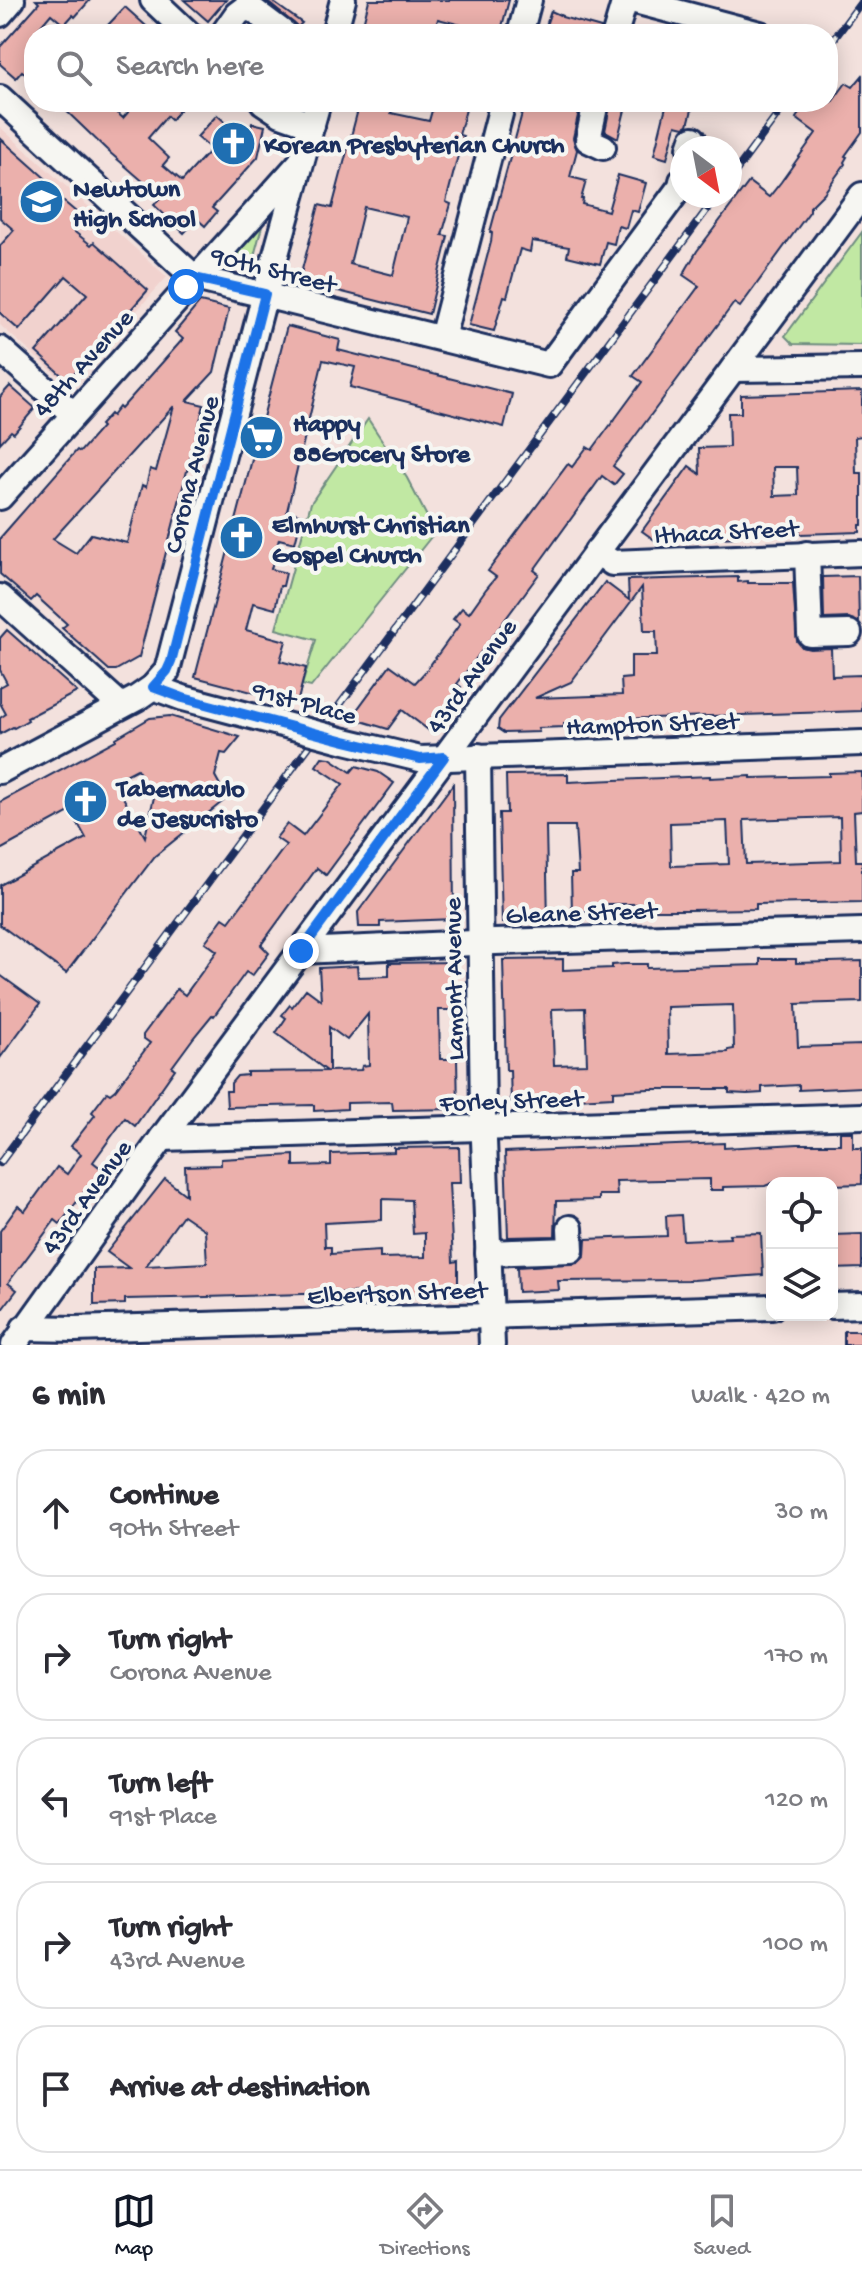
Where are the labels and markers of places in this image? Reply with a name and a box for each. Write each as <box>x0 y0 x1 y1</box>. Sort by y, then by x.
church icon: Korean Presbyterian Church <box>209 119 257 167</box>
place label: Korean Presbyterian Church <box>263 132 565 163</box>
place label: Newtown High School <box>73 176 196 237</box>
school or university icon: Newtown High School <box>18 178 66 226</box>
place label: Happy 88Grocery Store <box>293 411 471 472</box>
supermarket icon: Happy 88Grocery Store <box>238 413 286 461</box>
place label: Elmhurst Christian Gospel Church <box>272 512 470 573</box>
church icon: Elmhurst Christian Gospel Church <box>217 514 265 562</box>
place label: Tabernaculo de Jesucristo <box>115 776 259 837</box>
church icon: Tabernaculo de Jesucristo <box>62 778 110 826</box>

